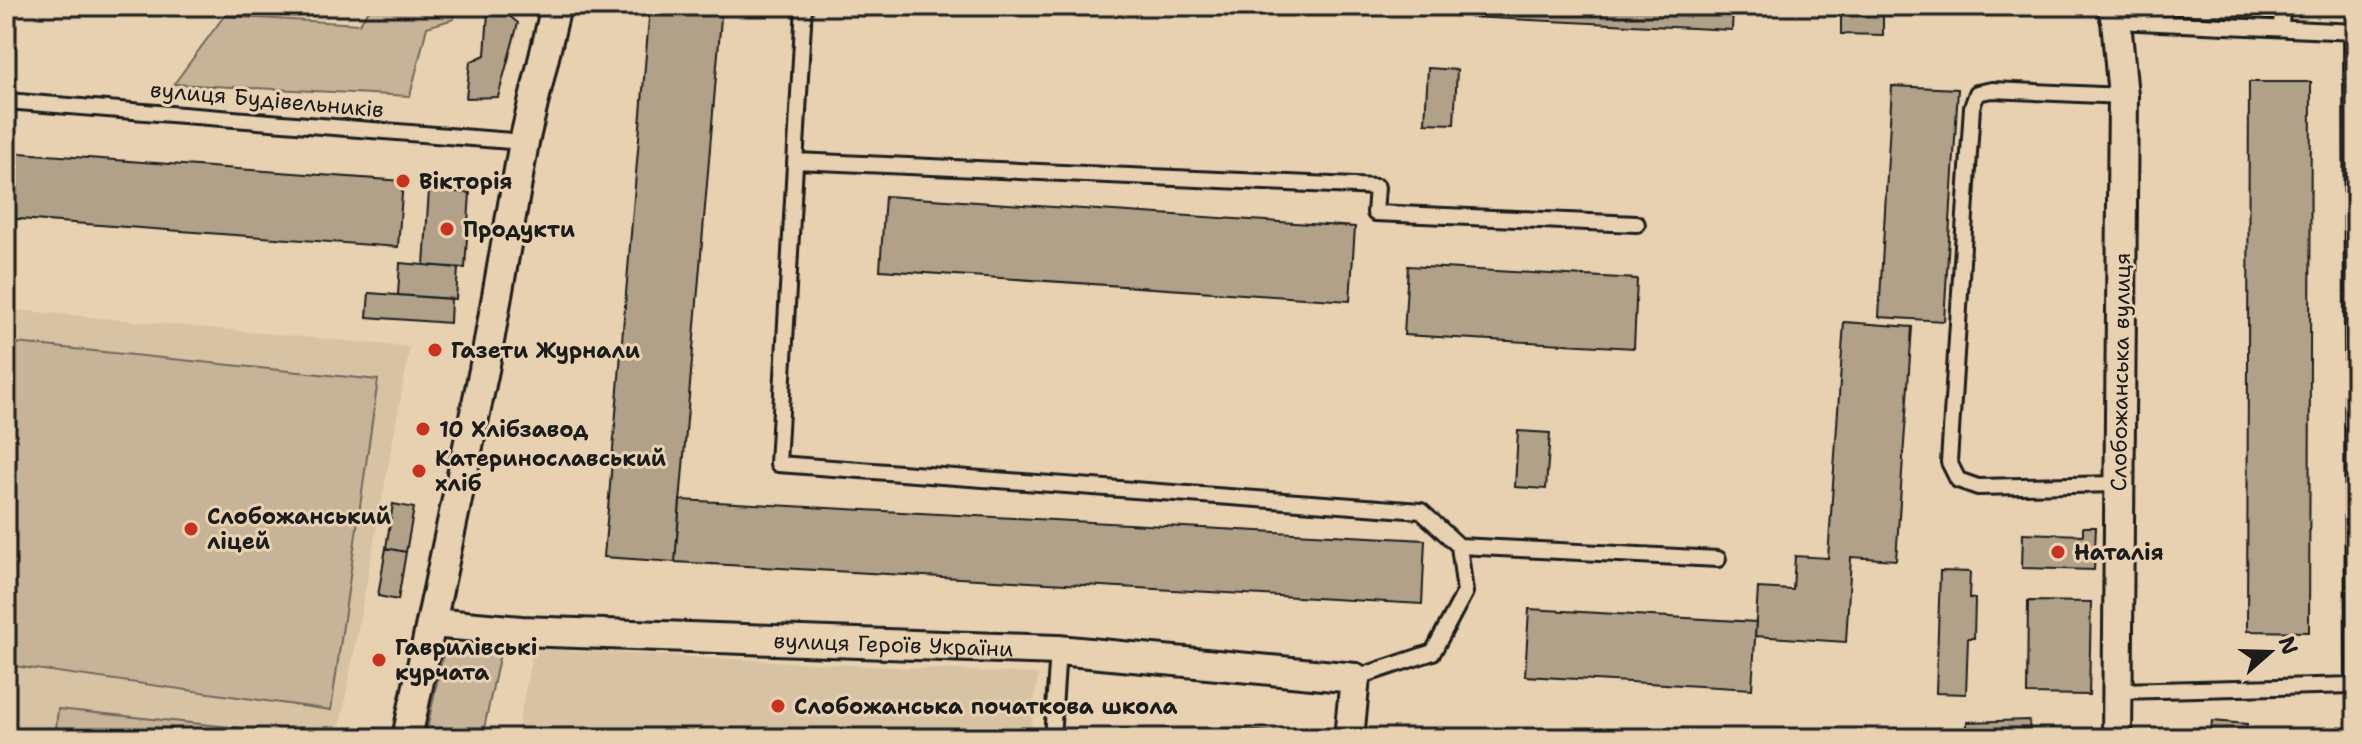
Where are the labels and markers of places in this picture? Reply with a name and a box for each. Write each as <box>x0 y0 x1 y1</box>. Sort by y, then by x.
place label: Вікторія <box>419 167 513 196</box>
marker: Вікторія <box>394 172 412 190</box>
place label: Продукти <box>463 215 575 244</box>
marker: Продукти <box>438 220 456 238</box>
place label: Газети Журнали <box>451 336 640 365</box>
marker: Газети Журнали <box>426 341 444 359</box>
place label: 10 Хлібзавод <box>439 415 589 444</box>
marker: 10 Хлібзавод <box>414 420 432 438</box>
place label: Катеринославський хліб <box>435 444 666 498</box>
marker: Катеринославський хліб <box>410 462 428 480</box>
place label: Слобожанський ліцей <box>207 502 391 556</box>
marker: Слобожанський ліцей <box>182 520 200 538</box>
place label: Наталія <box>2074 538 2164 567</box>
marker: Наталія <box>2049 543 2067 561</box>
place label: Гаврилівські курчата <box>395 633 537 687</box>
marker: Гаврилівські курчата <box>370 651 388 669</box>
place label: Cлобожанська початкова школа <box>794 692 1178 721</box>
marker: Cлобожанська початкова школа <box>769 697 787 715</box>

